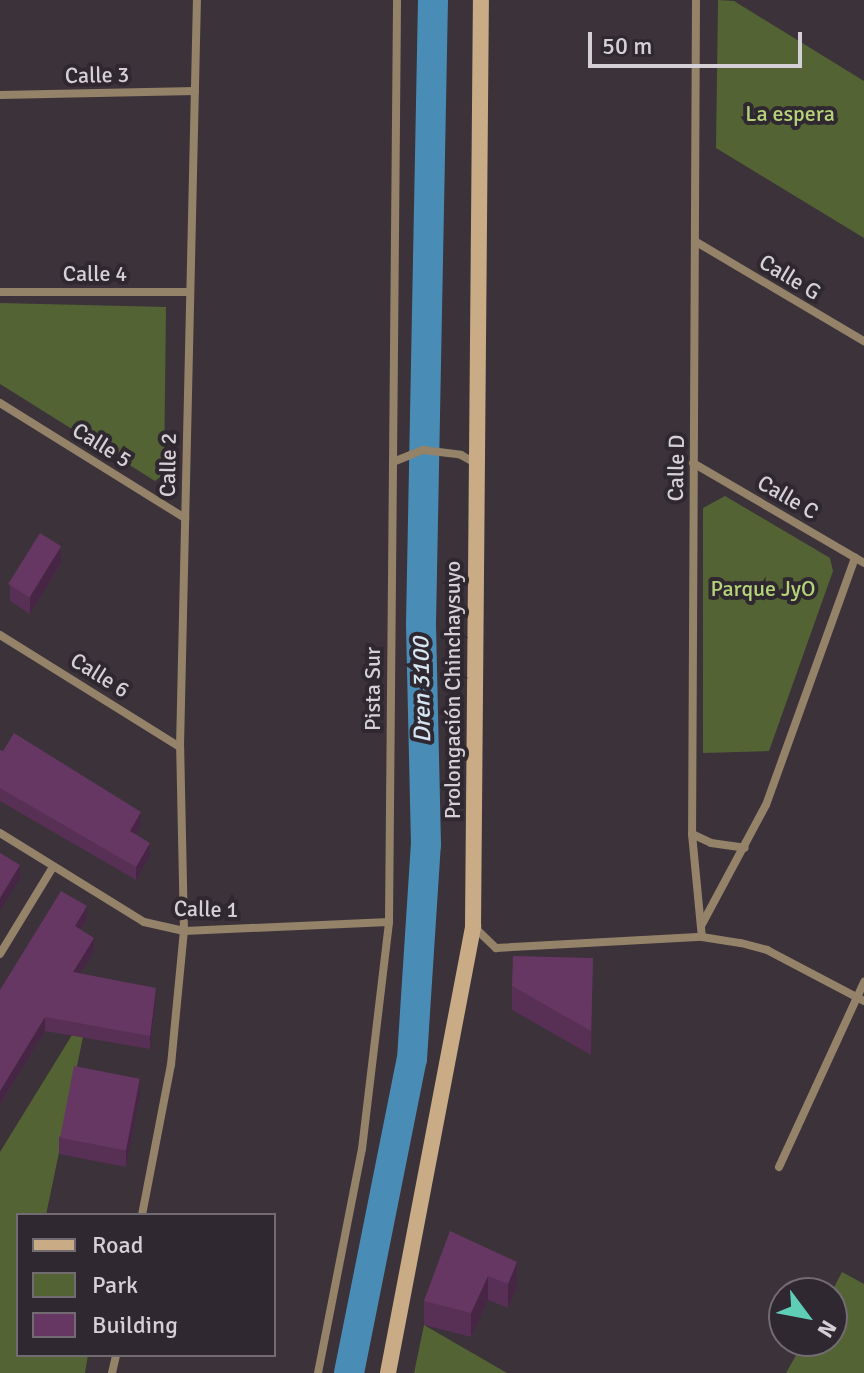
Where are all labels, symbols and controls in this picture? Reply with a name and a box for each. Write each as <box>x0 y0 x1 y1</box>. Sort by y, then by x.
scale bar <box>592 16 806 66</box>
text: 50 m <box>602 31 652 61</box>
street label: Calle 3 <box>65 61 129 89</box>
park label: La espera <box>745 101 835 127</box>
street label: Calle G <box>755 248 825 306</box>
street label: Calle 4 <box>63 261 127 287</box>
street label: Calle 5 <box>68 417 136 473</box>
street label: Calle 2 <box>154 433 182 497</box>
street label: Calle D <box>662 434 690 502</box>
street label: Calle C <box>753 469 823 525</box>
street label: Prolongación Chinchaysuyo <box>440 561 466 819</box>
park label: Parque JyO <box>710 576 816 602</box>
water label: Dren 3100 <box>407 637 437 743</box>
street label: Calle 6 <box>66 647 134 703</box>
street label: Pista Sur <box>360 647 386 731</box>
street label: Calle 1 <box>174 895 238 923</box>
legend <box>16 1213 276 1357</box>
text: Road <box>92 1230 143 1260</box>
text: Park <box>92 1270 138 1300</box>
north arrow <box>768 1277 848 1357</box>
text: Building <box>92 1310 178 1340</box>
text: N <box>812 1315 843 1343</box>

